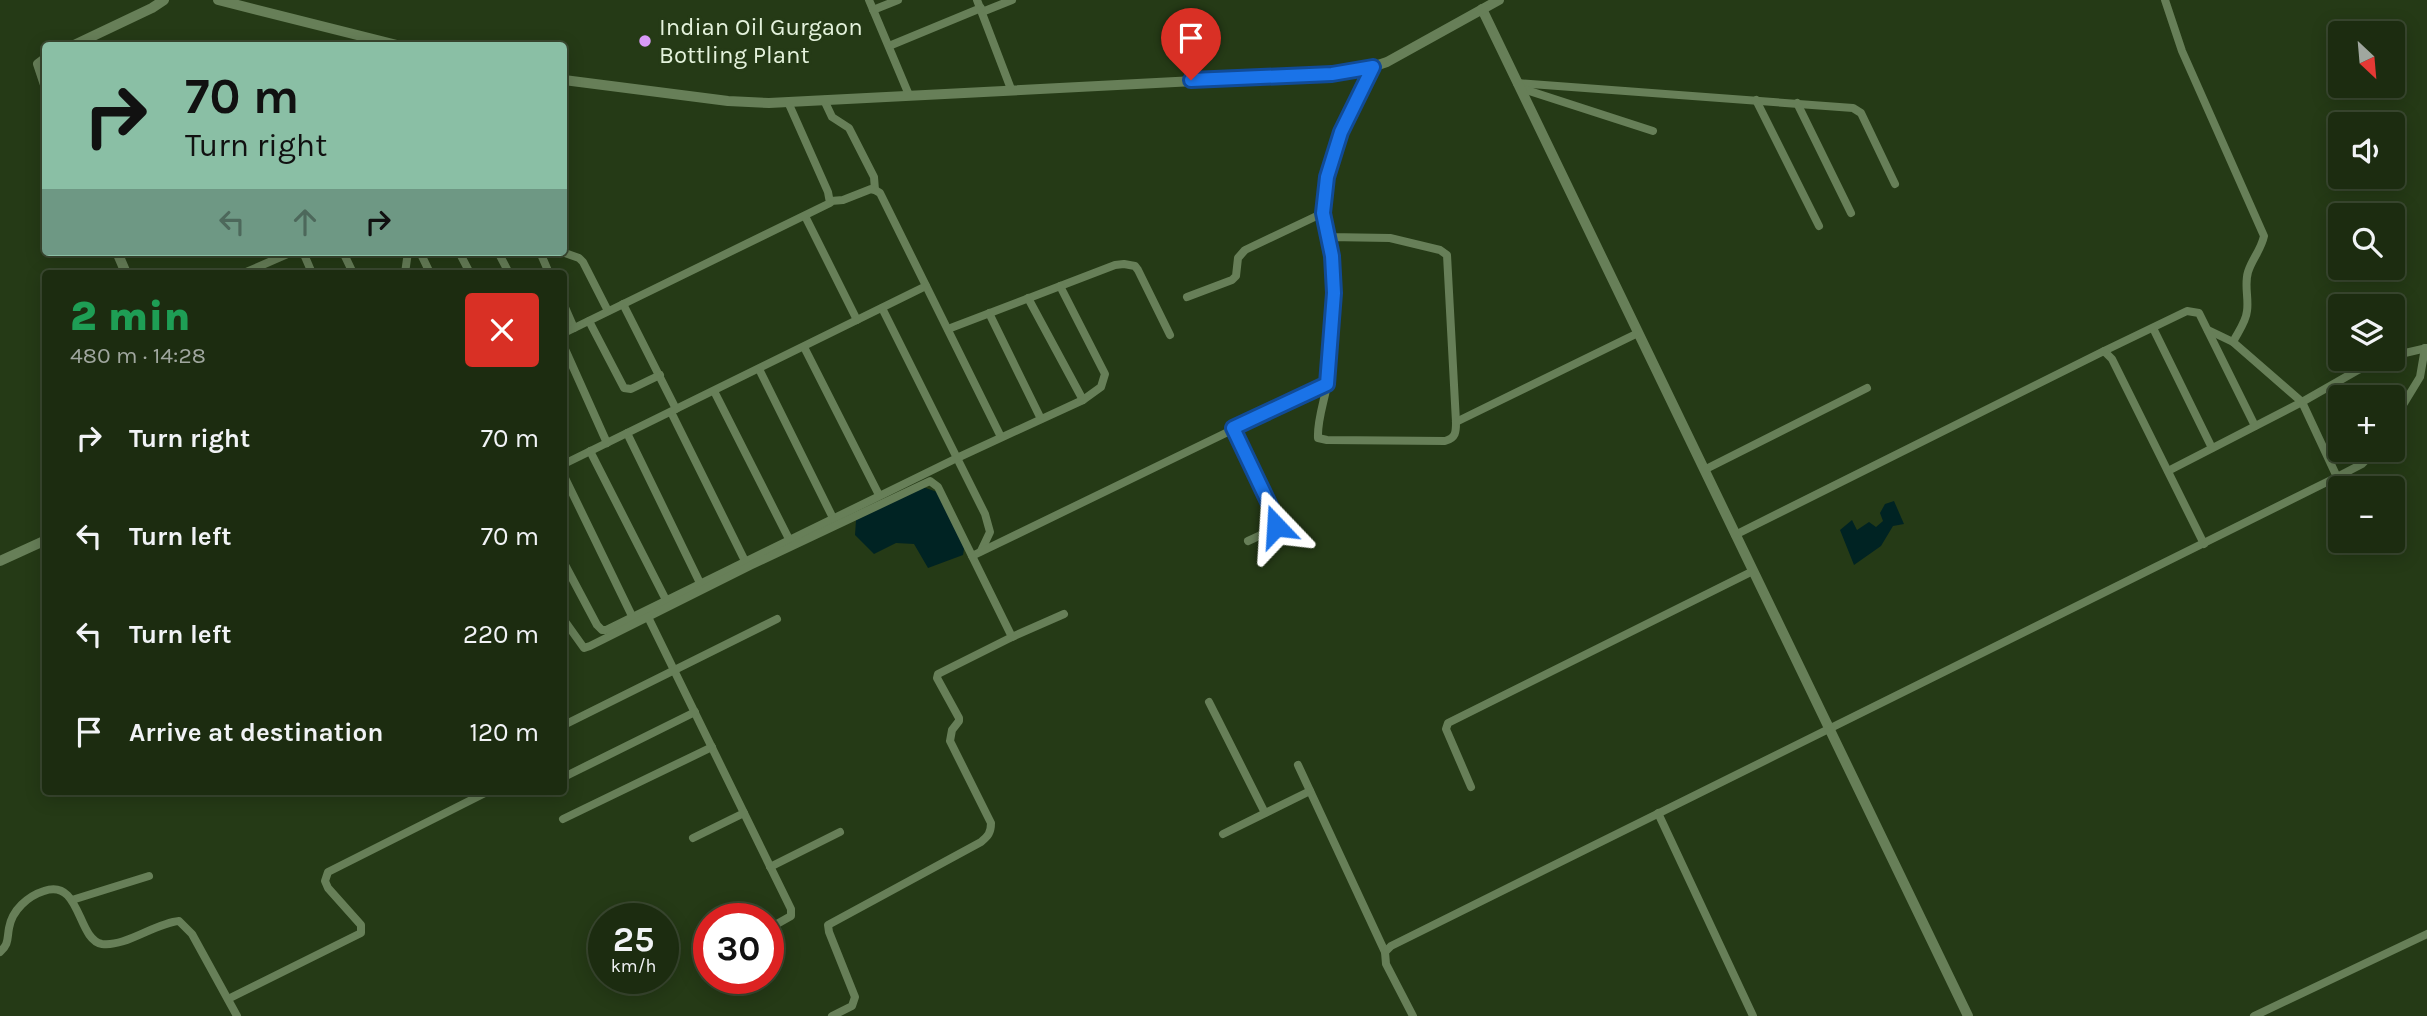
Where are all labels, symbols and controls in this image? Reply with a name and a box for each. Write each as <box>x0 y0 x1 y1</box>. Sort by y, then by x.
pin <box>1161 8 1221 80</box>
place label: Indian Oil Gurgaon Bottling Plant <box>659 13 863 69</box>
icon: arrive <box>1172 19 1210 57</box>
north arrow <box>2328 21 2404 98</box>
map controls <box>2328 21 2405 553</box>
marker: Indian Oil Gurgaon Bottling Plant <box>637 33 653 49</box>
text: 70 m <box>185 68 299 125</box>
icon: right <box>70 70 161 161</box>
button: sound <box>2328 112 2405 189</box>
text: Turn right <box>185 127 327 164</box>
icon: left <box>213 203 251 241</box>
icon: ahead <box>286 203 324 241</box>
icon: right <box>359 203 397 241</box>
button: search <box>2328 203 2405 280</box>
text: 2 min <box>70 291 190 341</box>
button: close <box>465 293 539 367</box>
button: layers <box>2328 294 2405 371</box>
text: 480 m · 14:28 <box>70 342 206 369</box>
button: + <box>2328 385 2405 462</box>
icon: right <box>70 419 108 457</box>
text: Turn right <box>129 423 250 454</box>
text: 70 m <box>481 423 539 454</box>
button: − <box>2328 476 2405 553</box>
position arrow <box>1239 489 1313 563</box>
icon: left <box>70 517 108 555</box>
text: Turn left <box>129 521 231 552</box>
text: 70 m <box>481 521 539 552</box>
icon: left <box>70 615 108 653</box>
text: Turn left <box>129 619 231 650</box>
text: 220 m <box>463 619 539 650</box>
icon: arrive <box>70 713 108 751</box>
text: Arrive at destination <box>129 717 383 748</box>
text: 120 m <box>469 717 539 748</box>
speed limit sign: 30 <box>693 903 784 994</box>
text: 25 <box>613 919 654 960</box>
text: km/h <box>611 955 656 977</box>

